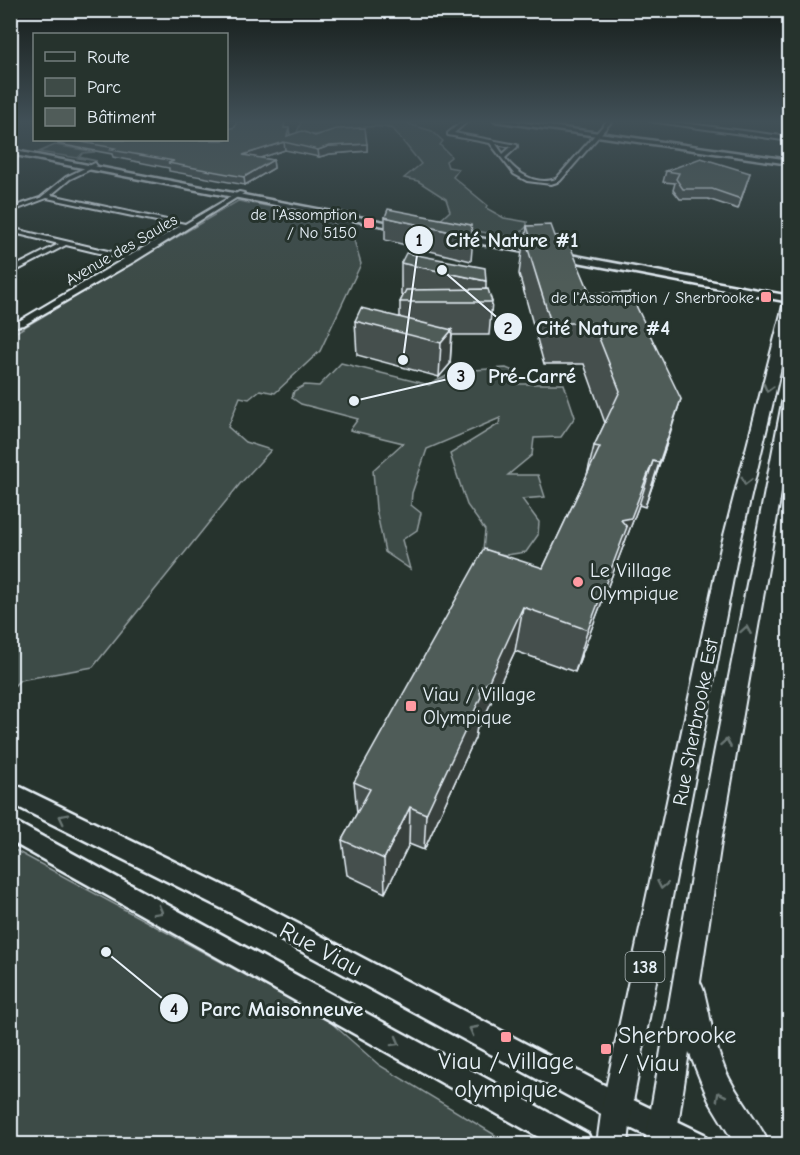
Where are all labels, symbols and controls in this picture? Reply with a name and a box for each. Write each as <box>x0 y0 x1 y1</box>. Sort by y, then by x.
legend <box>33 33 228 141</box>
text: Route <box>87 47 130 68</box>
text: Parc <box>87 77 121 98</box>
text: Bâtiment <box>87 107 157 128</box>
place label: de l'Assomption / No 5150 <box>250 206 357 242</box>
street label: Avenue des Saules <box>62 210 181 289</box>
marker: de l'Assomption / No 5150 <box>362 216 376 230</box>
callout: Cité Nature #1 <box>404 221 591 260</box>
text: Cité Nature #1 <box>446 228 578 252</box>
text: 1 <box>415 230 423 251</box>
place label: de l'Assomption / Sherbrooke <box>551 289 754 307</box>
marker: de l'Assomption / Sherbrooke <box>759 290 773 304</box>
callout: Cité Nature #4 <box>493 308 682 347</box>
text: Cité Nature #4 <box>536 316 670 340</box>
text: 2 <box>504 318 513 339</box>
callout: Pré-Carré <box>446 356 588 395</box>
text: Pré-Carré <box>488 364 576 388</box>
text: 3 <box>457 366 465 387</box>
one-way arrow <box>763 383 776 393</box>
one-way arrow <box>741 475 753 486</box>
place label: Le Village Olympique <box>590 559 678 605</box>
marker: Le Village Olympique <box>571 575 585 589</box>
one-way arrow <box>739 626 752 636</box>
street label: Rue Sherbrooke Est <box>668 635 723 808</box>
place label: Viau / Village Olympique <box>423 683 536 729</box>
marker: Viau / Village Olympique <box>404 699 418 713</box>
one-way arrow <box>719 738 732 748</box>
one-way arrow <box>58 814 69 825</box>
one-way arrow <box>656 880 669 890</box>
one-way arrow <box>153 904 163 915</box>
street label: Rue Viau <box>275 916 367 982</box>
road number: 138 <box>626 952 664 982</box>
callout: Parc Maisonneuve <box>159 989 375 1028</box>
text: Parc Maisonneuve <box>201 997 363 1021</box>
text: 4 <box>170 999 178 1020</box>
place label: Sherbrooke / Viau <box>618 1021 736 1077</box>
one-way arrow <box>469 1026 479 1037</box>
marker: Viau / Village olympique <box>499 1030 513 1044</box>
one-way arrow <box>390 1035 400 1046</box>
marker: Sherbrooke / Viau <box>599 1042 613 1056</box>
place label: Viau / Village olympique <box>438 1047 574 1103</box>
one-way arrow <box>716 1091 728 1102</box>

